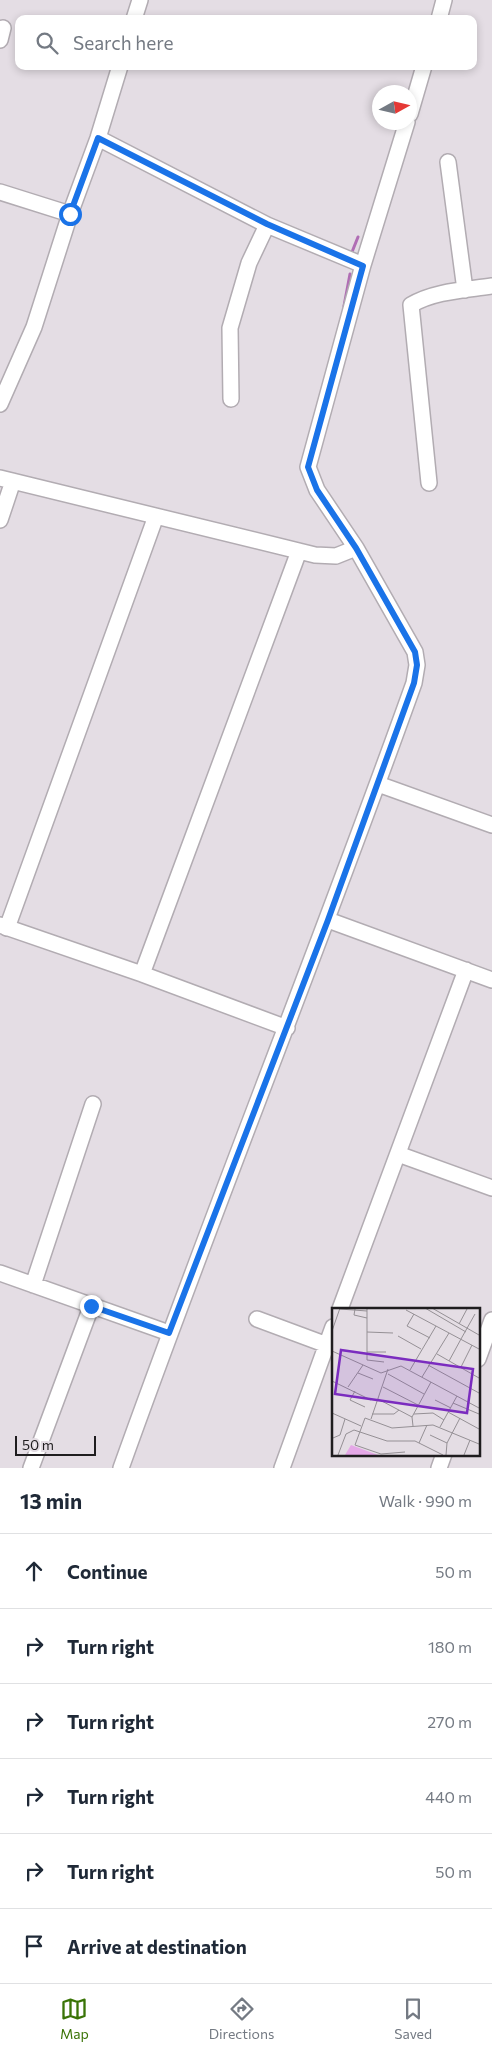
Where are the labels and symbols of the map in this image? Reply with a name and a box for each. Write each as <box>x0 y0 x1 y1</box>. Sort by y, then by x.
north arrow <box>372 85 417 130</box>
route start <box>59 203 82 226</box>
route end <box>80 1295 103 1318</box>
inset map <box>332 1308 480 1456</box>
scale bar <box>15 1433 96 1456</box>

